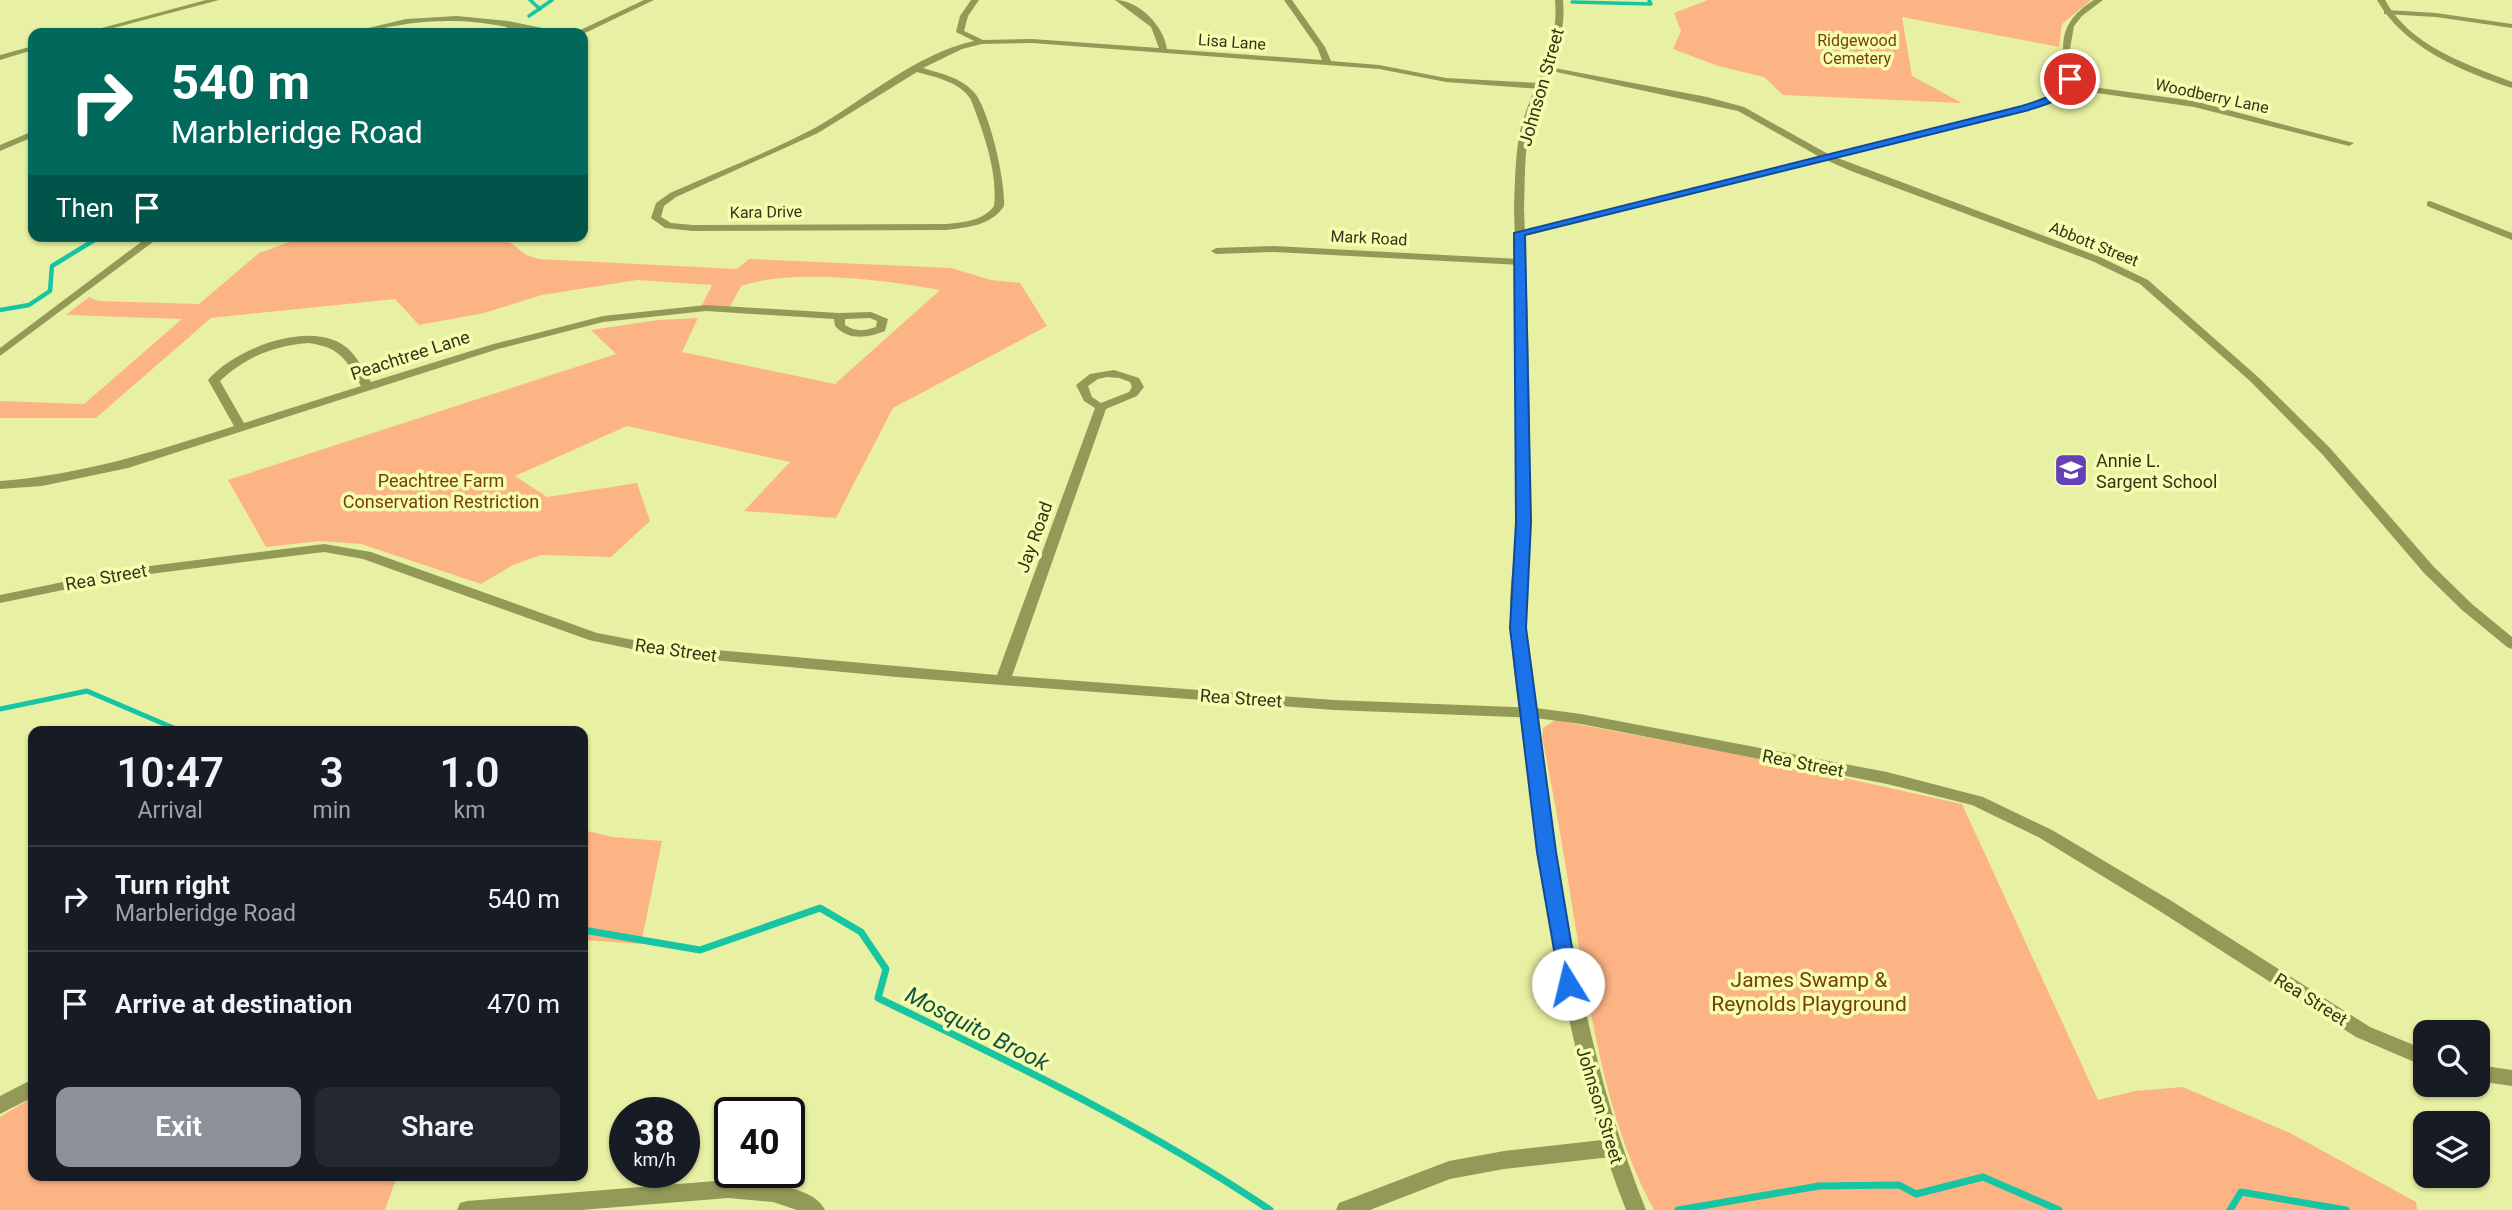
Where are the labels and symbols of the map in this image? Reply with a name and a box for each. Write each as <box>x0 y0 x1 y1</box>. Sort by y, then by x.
street label: Johnson Street <box>1514 26 1568 148</box>
street label: Lisa Lane <box>1197 30 1267 54</box>
park label: Ridgewood Cemetery <box>1817 31 1897 68</box>
pin <box>2040 49 2100 109</box>
street label: Woodberry Lane <box>2153 75 2271 117</box>
street label: Kara Drive <box>730 202 802 222</box>
street label: Abbott Street <box>2047 218 2141 270</box>
street label: Mark Road <box>1330 227 1408 249</box>
street label: Peachtree Lane <box>348 326 472 384</box>
place label: Annie L. Sargent School <box>2096 450 2217 492</box>
school or university icon: Annie L. Sargent School <box>2052 451 2090 489</box>
park label: Peachtree Farm Conservation Restriction <box>343 470 539 512</box>
street label: Jay Road <box>1011 499 1057 575</box>
street label: Rea Street <box>64 559 148 594</box>
street label: Rea Street <box>634 634 718 666</box>
street label: Rea Street <box>1199 685 1283 711</box>
street label: Rea Street <box>1761 745 1846 781</box>
position arrow <box>1531 947 1605 1021</box>
park label: James Swamp & Reynolds Playground <box>1711 968 1907 1016</box>
street label: Rea Street <box>2271 968 2352 1030</box>
water label: Mosquito Brook <box>901 981 1054 1077</box>
street label: Johnson Street <box>1572 1044 1628 1166</box>
speed limit sign: 40 <box>714 1097 805 1188</box>

